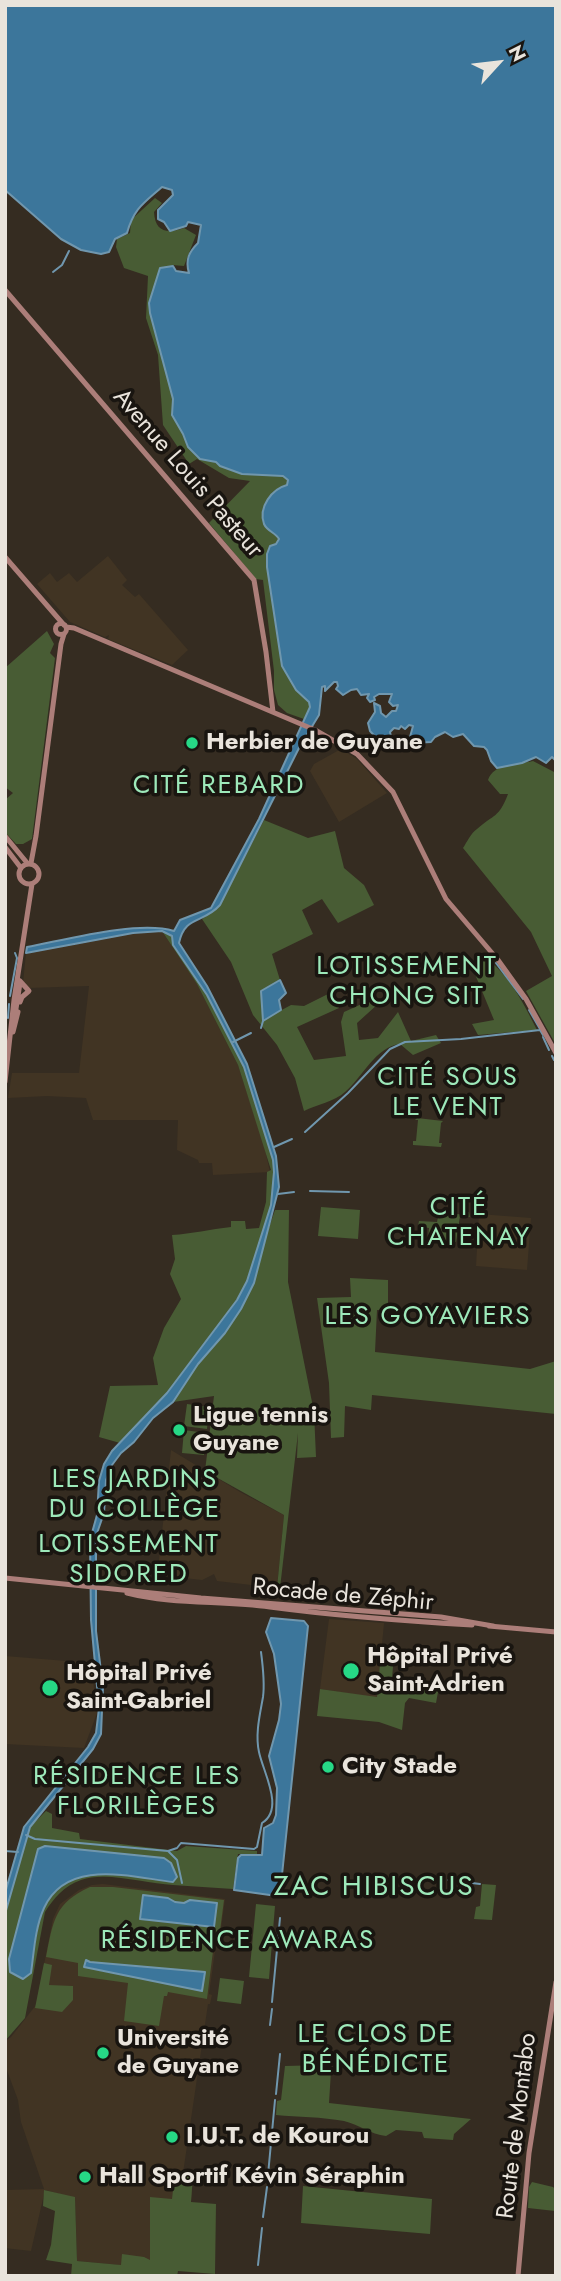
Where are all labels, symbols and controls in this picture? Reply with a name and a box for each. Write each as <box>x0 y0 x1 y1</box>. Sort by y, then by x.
north arrow <box>463 28 533 98</box>
text: N <box>502 40 533 66</box>
street label: Avenue Louis Pasteur <box>106 384 268 564</box>
place label: Herbier de Guyane <box>206 729 423 757</box>
marker: Herbier de Guyane <box>184 735 200 751</box>
district label: CITÉ REBARD <box>134 771 304 803</box>
district label: LOTISSEMENT CHONG SIT <box>318 952 496 1014</box>
district label: CITÉ SOUS LE VENT <box>378 1063 518 1124</box>
district label: CITÉ CHATENAY <box>388 1193 530 1254</box>
district label: LES GOYAVIERS <box>326 1302 530 1334</box>
place label: Ligue tennis Guyane <box>193 1402 328 1458</box>
marker: Ligue tennis Guyane <box>171 1422 187 1438</box>
district label: LES JARDINS DU COLLÈGE <box>50 1465 220 1526</box>
district label: LOTISSEMENT SIDORED <box>40 1530 218 1592</box>
street label: Rocade de Zéphir <box>251 1574 435 1618</box>
place label: Hôpital Privé Saint-Adrien <box>367 1643 513 1699</box>
place label: Hôpital Privé Saint-Gabriel <box>66 1660 212 1716</box>
marker: Hôpital Privé Saint-Adrien <box>341 1661 361 1681</box>
marker: Hôpital Privé Saint-Gabriel <box>40 1678 60 1698</box>
place label: City Stade <box>342 1753 457 1781</box>
marker: City Stade <box>320 1759 336 1775</box>
district label: RÉSIDENCE LES FLORILÈGES <box>35 1762 239 1824</box>
district label: ZAC HIBISCUS <box>275 1871 473 1905</box>
district label: RÉSIDENCE AWARAS <box>103 1926 373 1958</box>
district label: LE CLOS DE BÉNÉDICTE <box>299 2020 453 2082</box>
place label: Université de Guyane <box>117 2025 239 2081</box>
street label: Route de Montabo <box>492 2031 544 2221</box>
marker: Université de Guyane <box>95 2045 111 2061</box>
place label: I.U.T. de Kourou <box>186 2123 369 2151</box>
marker: I.U.T. de Kourou <box>164 2129 180 2145</box>
place label: Hall Sportif Kévin Séraphin <box>99 2163 405 2191</box>
marker: Hall Sportif Kévin Séraphin <box>77 2169 93 2185</box>

